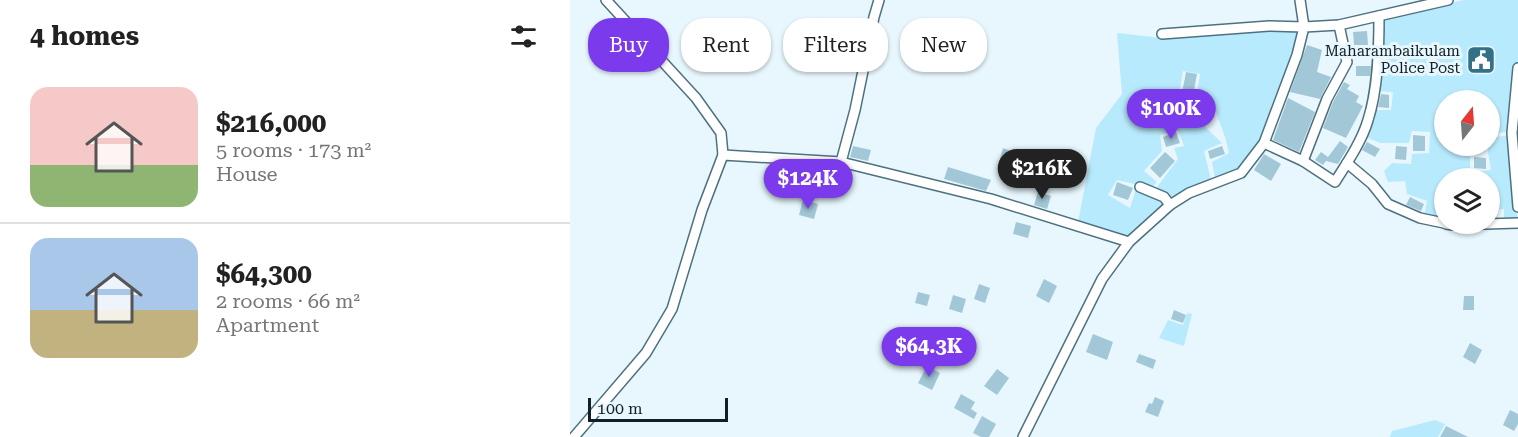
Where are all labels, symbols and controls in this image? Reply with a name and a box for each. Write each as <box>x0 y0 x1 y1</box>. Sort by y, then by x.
chip: Buy <box>588 18 669 72</box>
chip: Rent <box>681 18 771 72</box>
chip: Filters <box>783 18 888 72</box>
chip: New <box>900 18 987 72</box>
icon: filters <box>507 20 540 53</box>
text: 4 homes <box>30 21 139 51</box>
place label: Maharambaikulam Police Post <box>1325 42 1460 77</box>
public building icon: Maharambaikulam Police Post <box>1465 44 1497 76</box>
pin: $100K <box>1129 89 1213 140</box>
north arrow <box>1434 90 1500 156</box>
map controls <box>1434 90 1500 234</box>
text: $100K <box>1141 96 1201 120</box>
text: $216,000 <box>216 108 326 138</box>
icon: home <box>78 111 150 183</box>
text: 5 rooms · 173 m² <box>216 138 371 162</box>
pin: $216K <box>1000 149 1084 200</box>
text: $216K <box>1012 156 1072 180</box>
pin: $124K <box>766 159 850 210</box>
text: House <box>216 162 278 186</box>
text: $124K <box>778 166 838 190</box>
button: layers <box>1434 168 1500 234</box>
text: $64,300 <box>216 259 312 289</box>
icon: home <box>78 262 150 334</box>
text: 2 rooms · 66 m² <box>216 289 360 313</box>
text: Apartment <box>216 313 319 337</box>
pin: $64.3K <box>880 327 978 378</box>
text: $64.3K <box>896 334 962 358</box>
scale bar <box>588 395 728 422</box>
text: 100 m <box>597 399 643 418</box>

